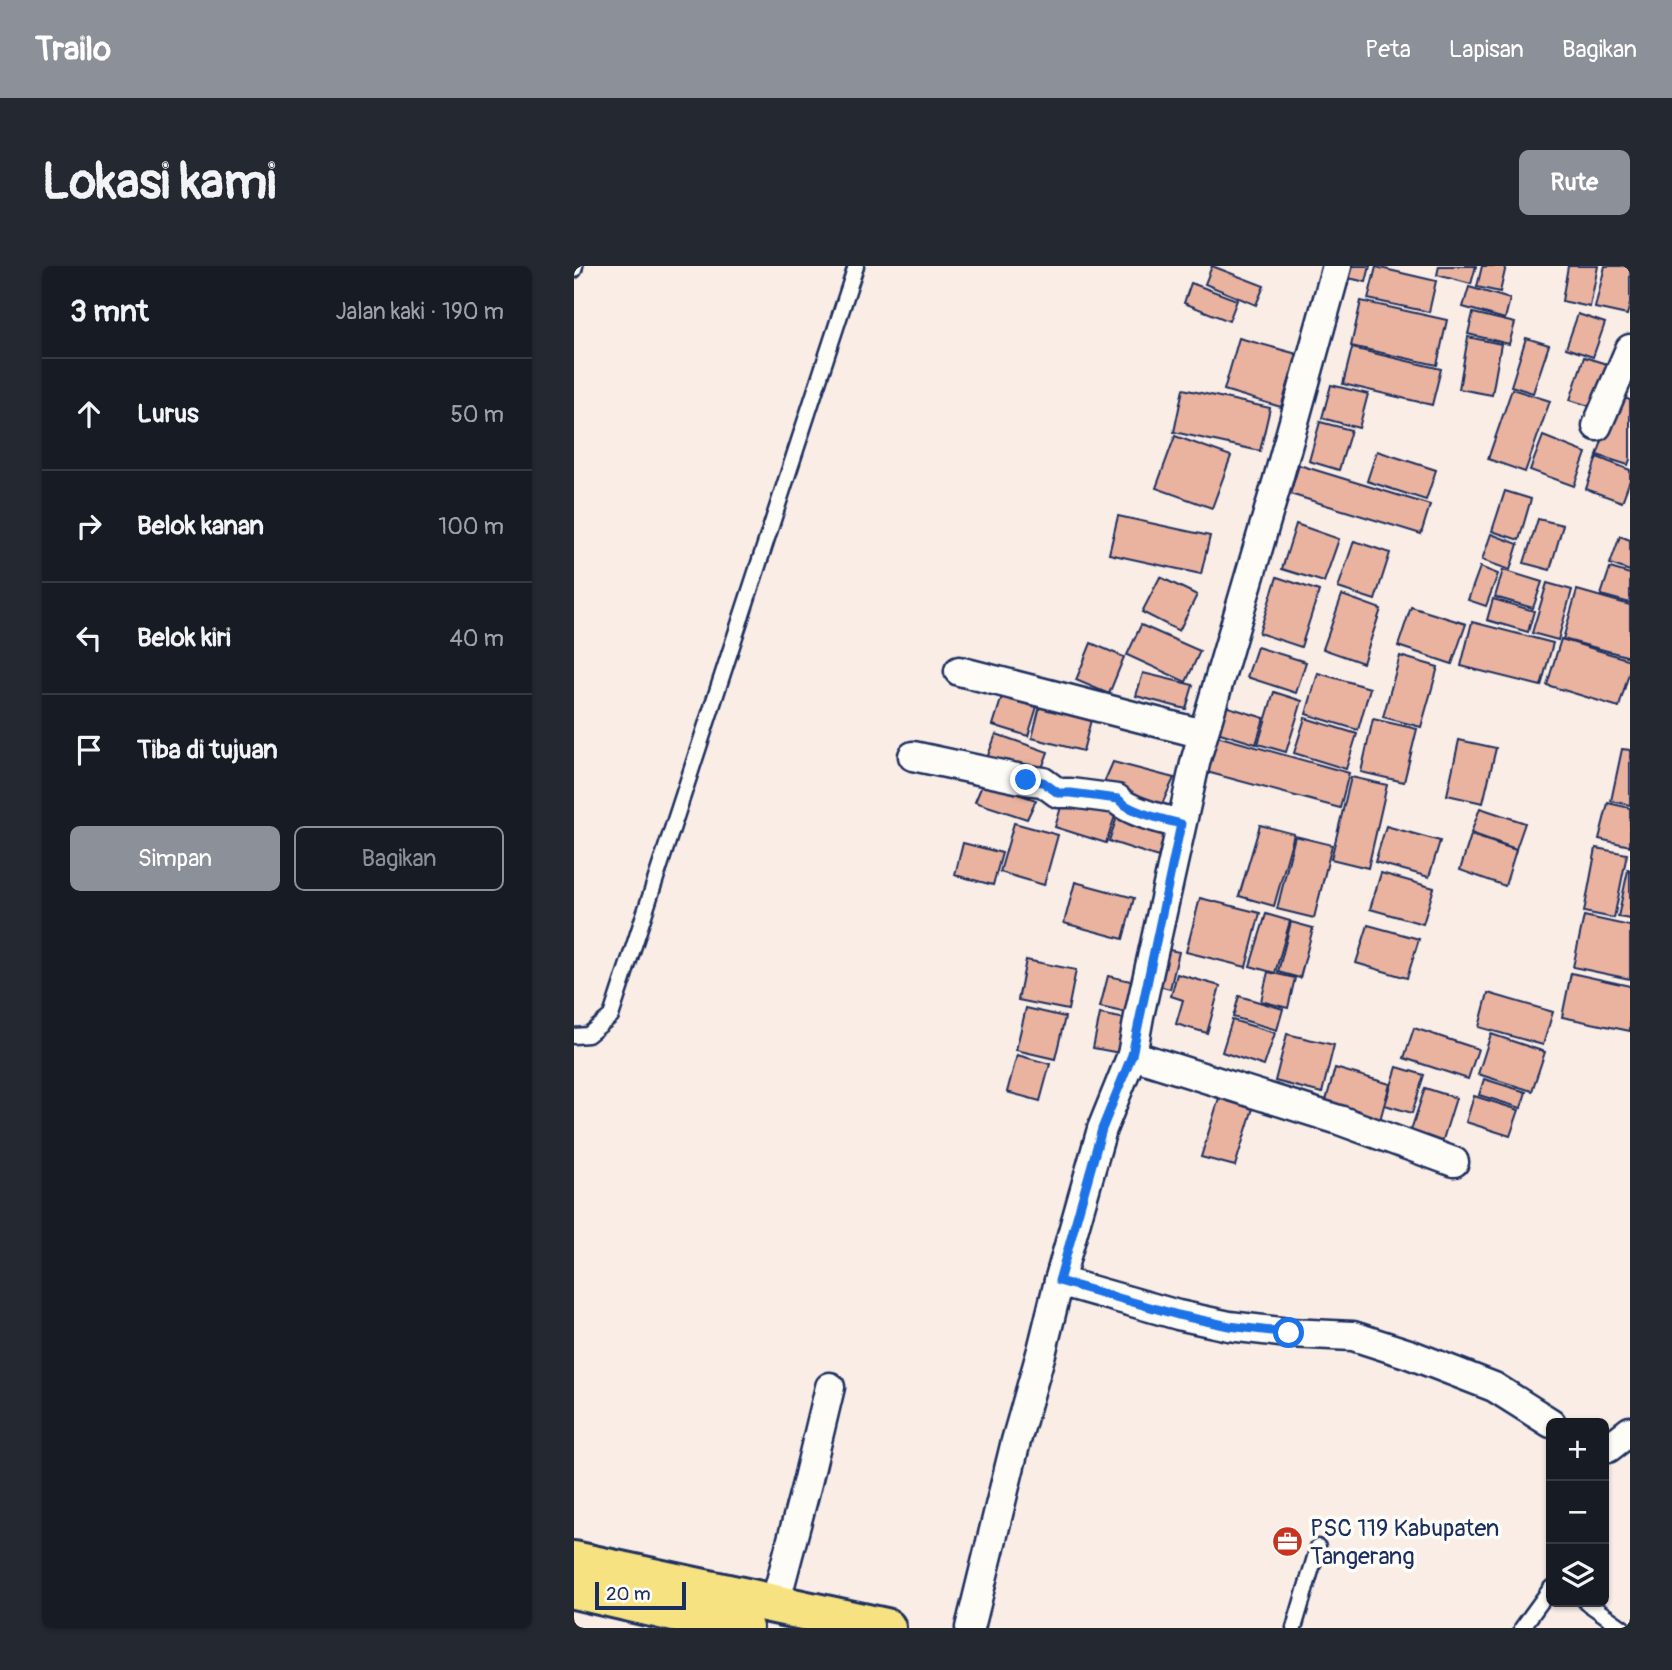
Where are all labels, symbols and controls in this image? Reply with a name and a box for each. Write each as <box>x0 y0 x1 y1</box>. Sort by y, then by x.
text: Trailo <box>35 29 111 70</box>
text: Peta <box>1365 35 1411 64</box>
text: Lapisan <box>1449 35 1524 64</box>
text: Bagikan <box>1562 35 1637 64</box>
button: Rute <box>1519 150 1630 215</box>
text: Lokasi kami <box>42 152 276 213</box>
text: 3 mnt <box>70 293 149 330</box>
text: Jalan kaki · 190 m <box>335 297 504 326</box>
icon: ahead <box>70 395 108 433</box>
text: Lurus <box>137 398 199 430</box>
text: 50 m <box>450 400 504 429</box>
icon: right <box>70 507 108 545</box>
text: Belok kanan <box>137 510 264 542</box>
text: 100 m <box>438 512 504 541</box>
icon: left <box>70 619 108 657</box>
text: Belok kiri <box>137 622 231 654</box>
text: 40 m <box>450 624 504 653</box>
icon: arrive <box>70 731 108 769</box>
text: Tiba di tujuan <box>137 734 278 766</box>
route end <box>1010 764 1041 795</box>
button: Simpan <box>70 826 280 891</box>
button: Bagikan <box>294 826 504 891</box>
route start <box>1273 1317 1304 1348</box>
map controls <box>1546 1418 1609 1607</box>
button: + <box>1546 1418 1609 1481</box>
button: − <box>1546 1481 1609 1544</box>
place label: PSC 119 Kabupaten Tangerang <box>1310 1514 1499 1571</box>
office icon: PSC 119 Kabupaten Tangerang <box>1270 1525 1304 1559</box>
button: layers <box>1546 1544 1609 1607</box>
scale bar <box>595 1579 686 1611</box>
text: 20 m <box>606 1582 651 1606</box>

